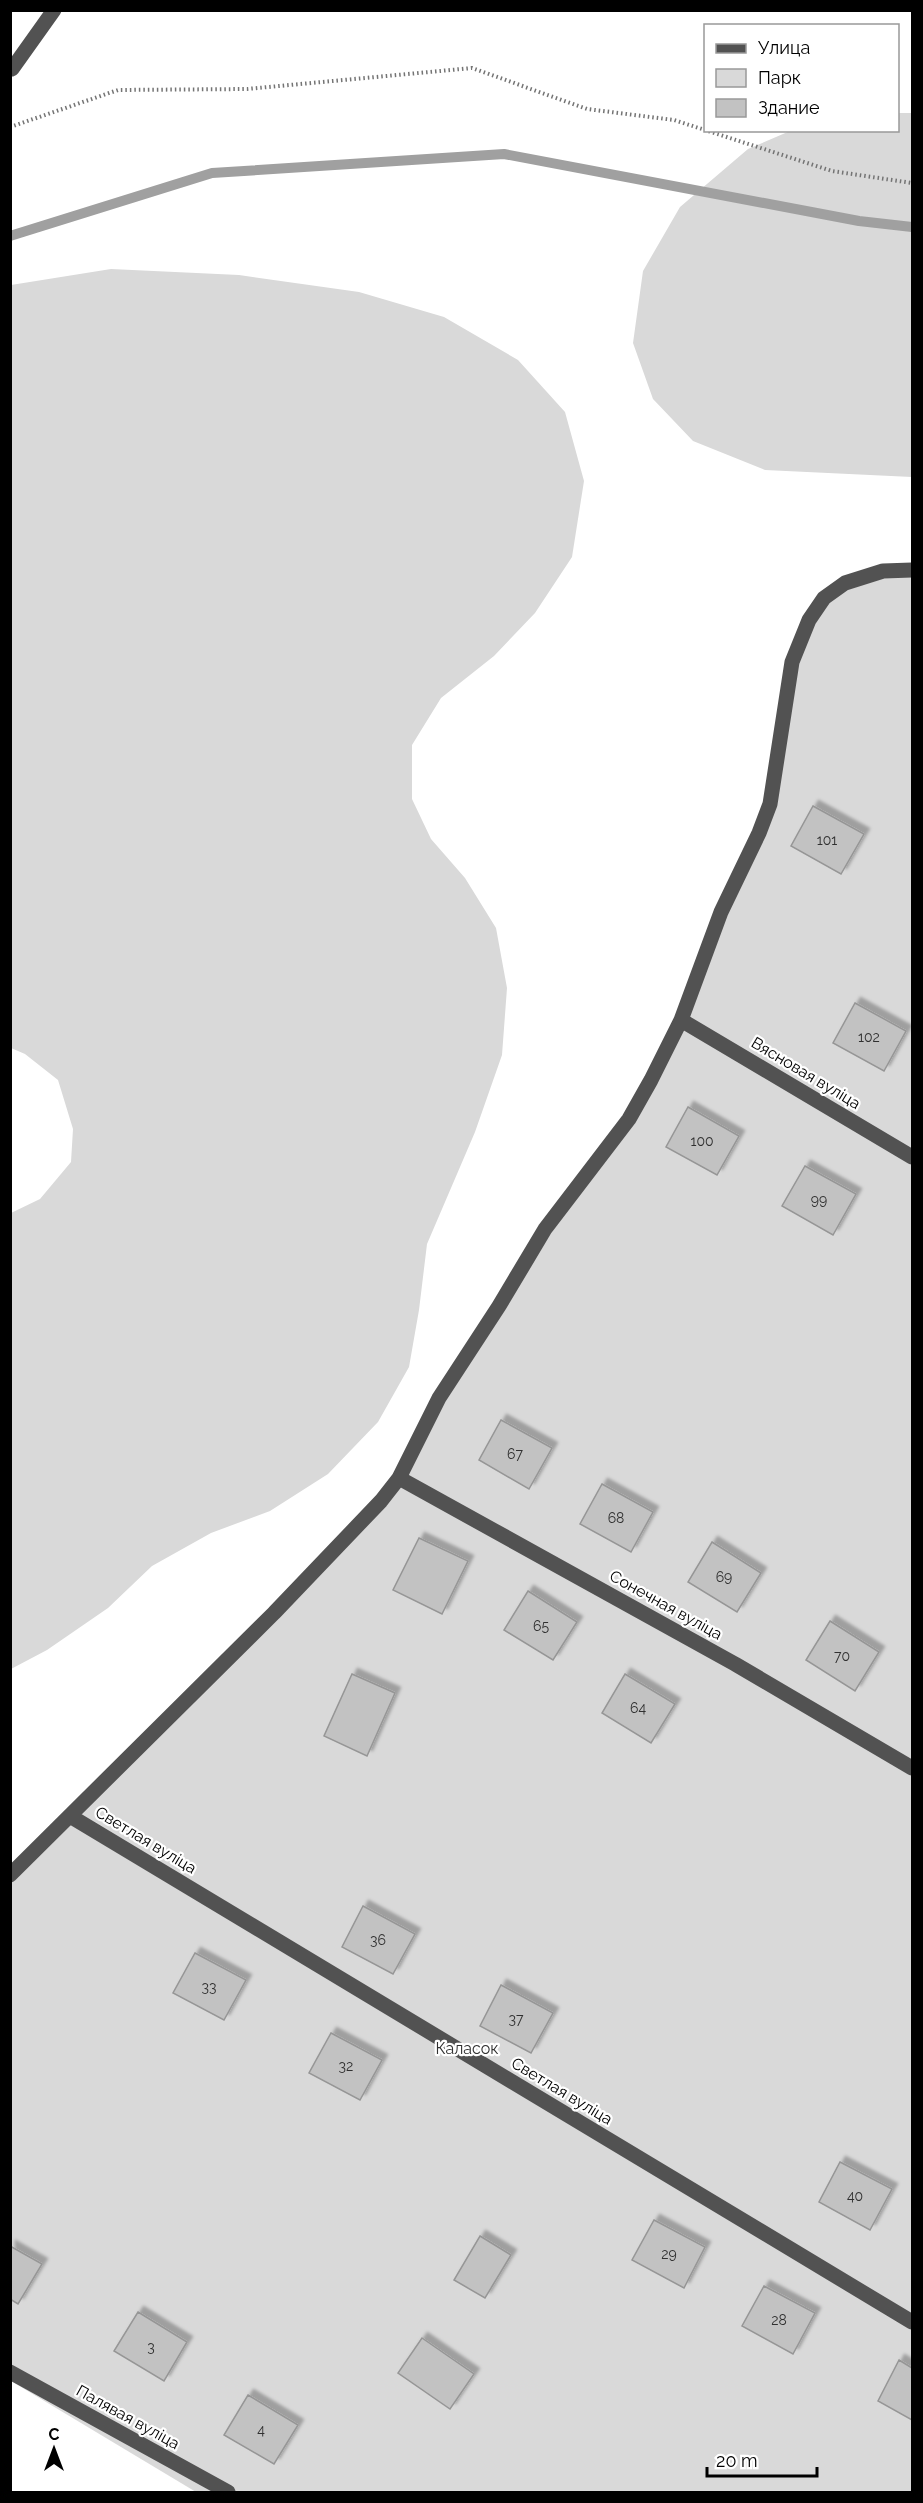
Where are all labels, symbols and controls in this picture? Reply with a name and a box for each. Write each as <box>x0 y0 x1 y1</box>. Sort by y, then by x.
legend <box>704 24 899 132</box>
text: Улица <box>758 37 810 58</box>
text: Парк <box>758 67 801 88</box>
text: Здание <box>758 97 820 118</box>
house number: 101 <box>817 832 837 848</box>
house number: 102 <box>858 1029 880 1045</box>
street label: Вясновая вуліца <box>748 1033 864 1113</box>
house number: 100 <box>690 1133 714 1149</box>
house number: 99 <box>811 1192 827 1208</box>
house number: 67 <box>507 1446 523 1462</box>
house number: 68 <box>608 1510 624 1526</box>
street label: Сонечная вуліца <box>606 1566 726 1644</box>
house number: 69 <box>716 1569 732 1585</box>
house number: 65 <box>533 1618 549 1634</box>
house number: 70 <box>834 1648 850 1664</box>
house number: 64 <box>630 1700 646 1716</box>
street label: Светлая вуліца <box>92 1802 200 1878</box>
house number: 36 <box>370 1932 386 1948</box>
house number: 33 <box>202 1979 216 1995</box>
house number: 37 <box>509 2011 524 2027</box>
park label: Каласок <box>435 2039 499 2058</box>
street label: Светлая вуліца <box>508 2053 616 2129</box>
house number: 32 <box>339 2058 353 2074</box>
house number: 40 <box>847 2188 863 2204</box>
house number: 29 <box>661 2246 677 2262</box>
house number: 28 <box>771 2312 787 2328</box>
house number: 3 <box>147 2339 155 2355</box>
street label: Палявая вуліца <box>73 2381 183 2453</box>
north arrow <box>24 2419 84 2479</box>
house number: 4 <box>257 2422 265 2438</box>
text: С <box>49 2425 60 2444</box>
scale bar <box>707 2440 816 2478</box>
text: 20 m <box>716 2450 758 2471</box>

